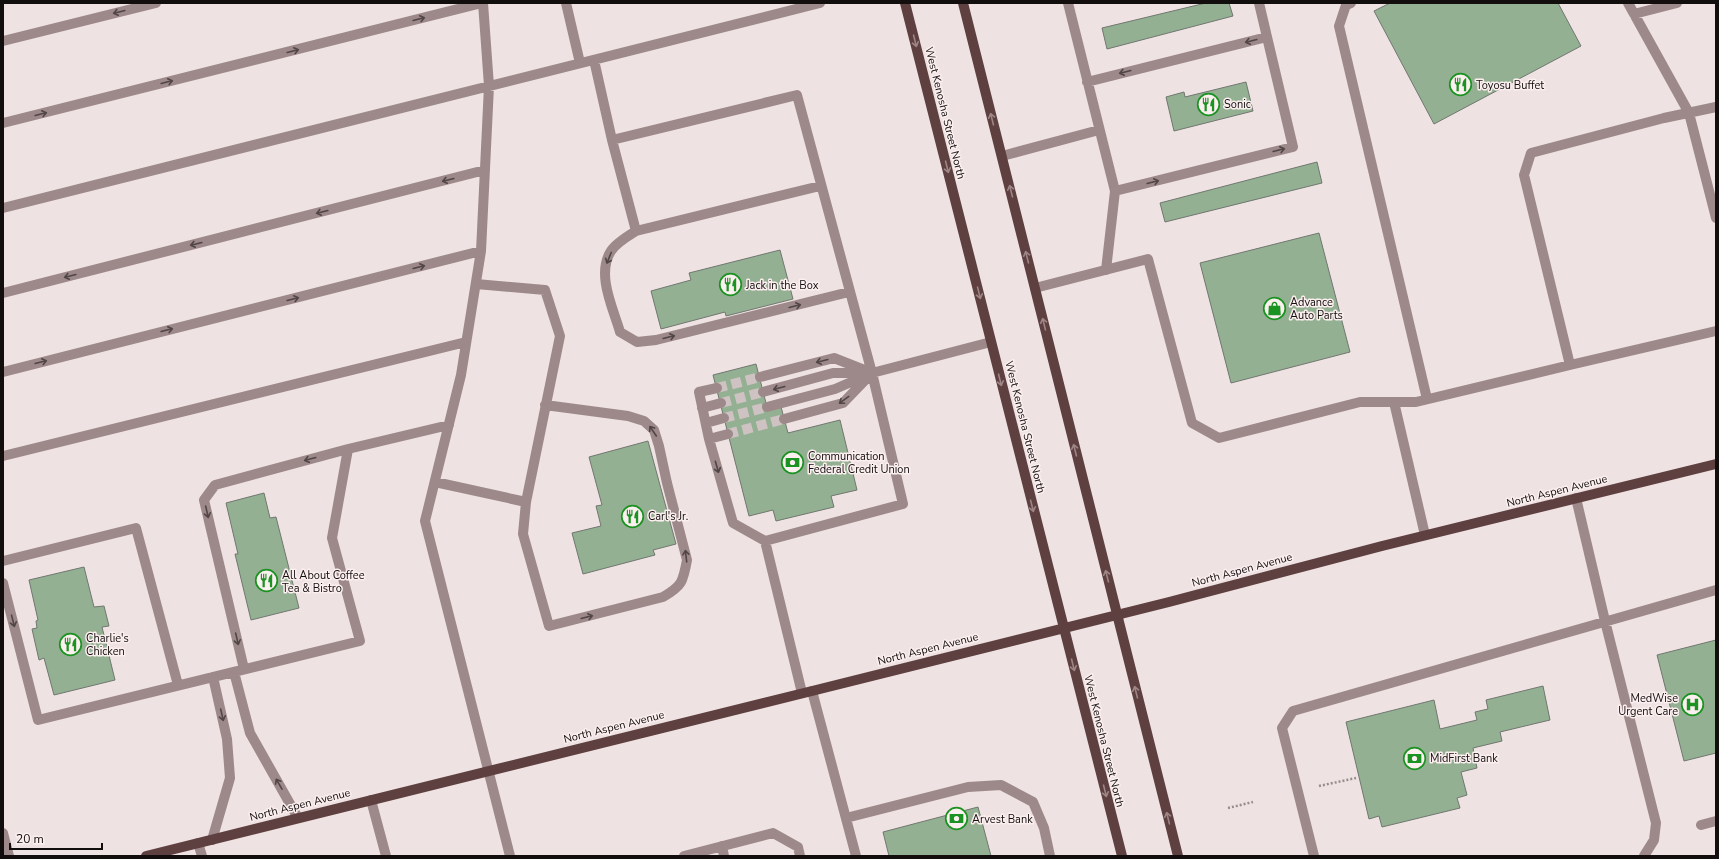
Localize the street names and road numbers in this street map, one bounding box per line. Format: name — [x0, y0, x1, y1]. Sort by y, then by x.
street label: West Kenosha Street North — [921, 45, 969, 181]
street label: West Kenosha Street North — [1001, 359, 1049, 495]
street label: North Aspen Avenue — [1505, 471, 1609, 511]
street label: North Aspen Avenue — [1190, 549, 1294, 591]
street label: North Aspen Avenue — [876, 629, 980, 669]
street label: West Kenosha Street North — [1080, 673, 1128, 809]
street label: North Aspen Avenue — [562, 707, 666, 747]
street label: North Aspen Avenue — [248, 785, 352, 825]

